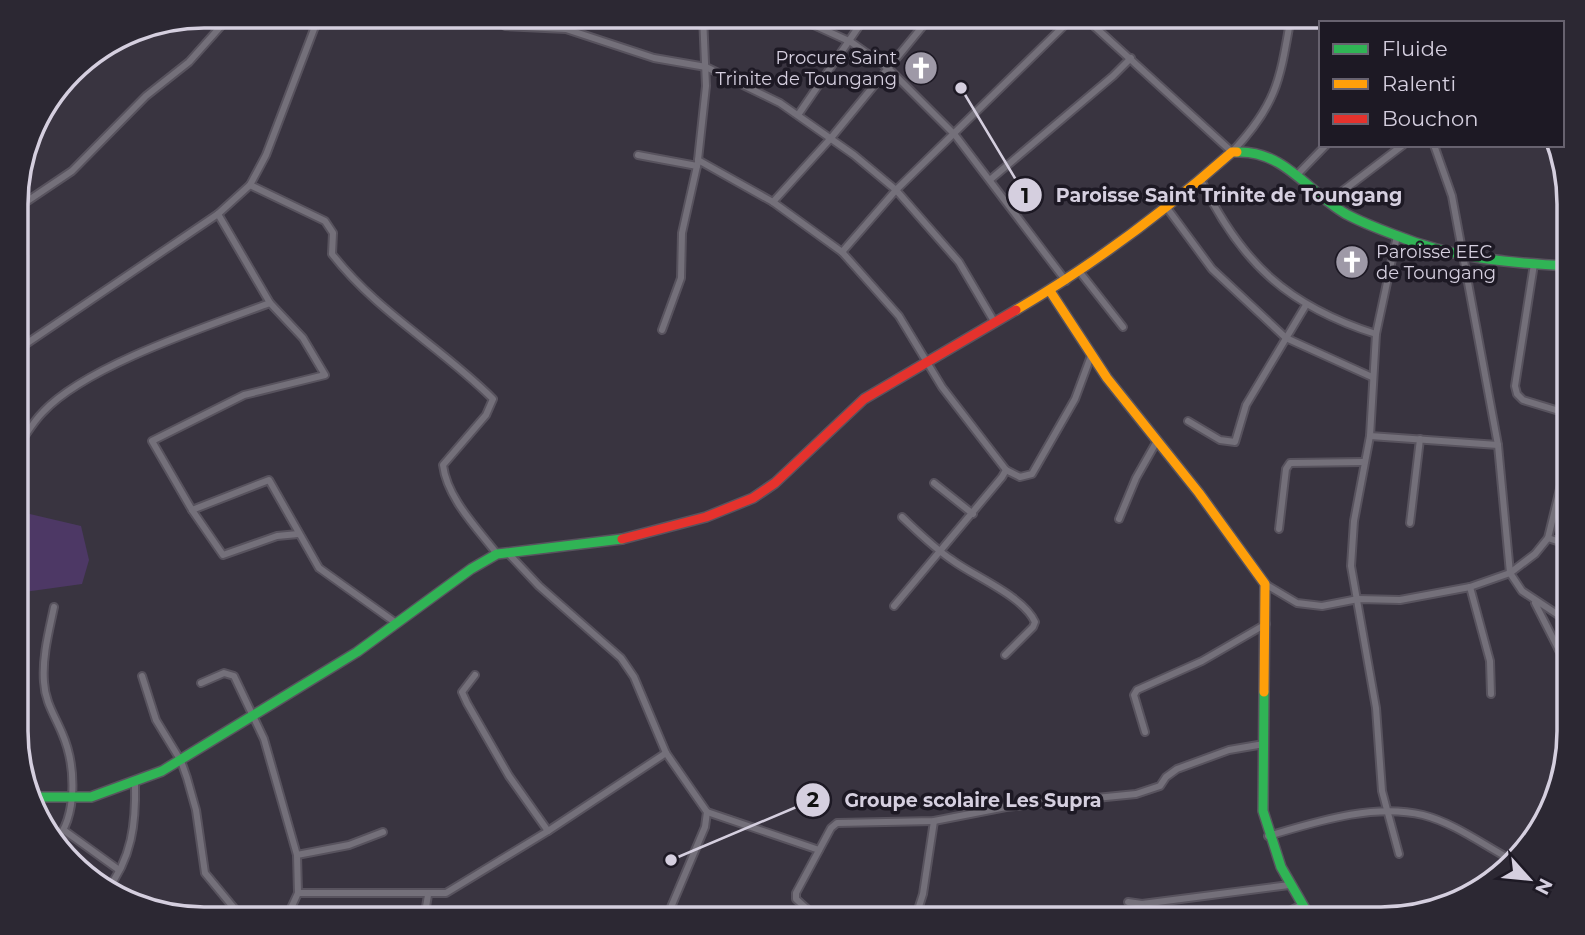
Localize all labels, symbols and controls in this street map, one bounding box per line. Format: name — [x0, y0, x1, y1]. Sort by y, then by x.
legend — [1319, 21, 1564, 147]
text: Fluide — [1382, 36, 1448, 61]
place label: Procure Saint Trinite de Toungang — [715, 47, 897, 90]
church icon: Procure Saint Trinite de Toungang — [902, 49, 940, 87]
text: Ralenti — [1382, 71, 1456, 96]
text: Bouchon — [1382, 106, 1478, 131]
callout: Paroisse Saint Trinite de Toungang — [1007, 175, 1417, 215]
text: 1 — [1021, 183, 1029, 208]
text: Paroisse Saint Trinite de Toungang — [1056, 184, 1402, 207]
place label: Paroisse EEC de Toungang — [1376, 241, 1496, 284]
church icon: Paroisse EEC de Toungang — [1333, 243, 1371, 281]
callout: Groupe scolaire Les Supra — [795, 780, 1115, 820]
text: 2 — [807, 787, 819, 812]
text: Groupe scolaire Les Supra — [844, 789, 1102, 812]
north arrow — [1494, 844, 1564, 914]
text: N — [1530, 874, 1557, 899]

